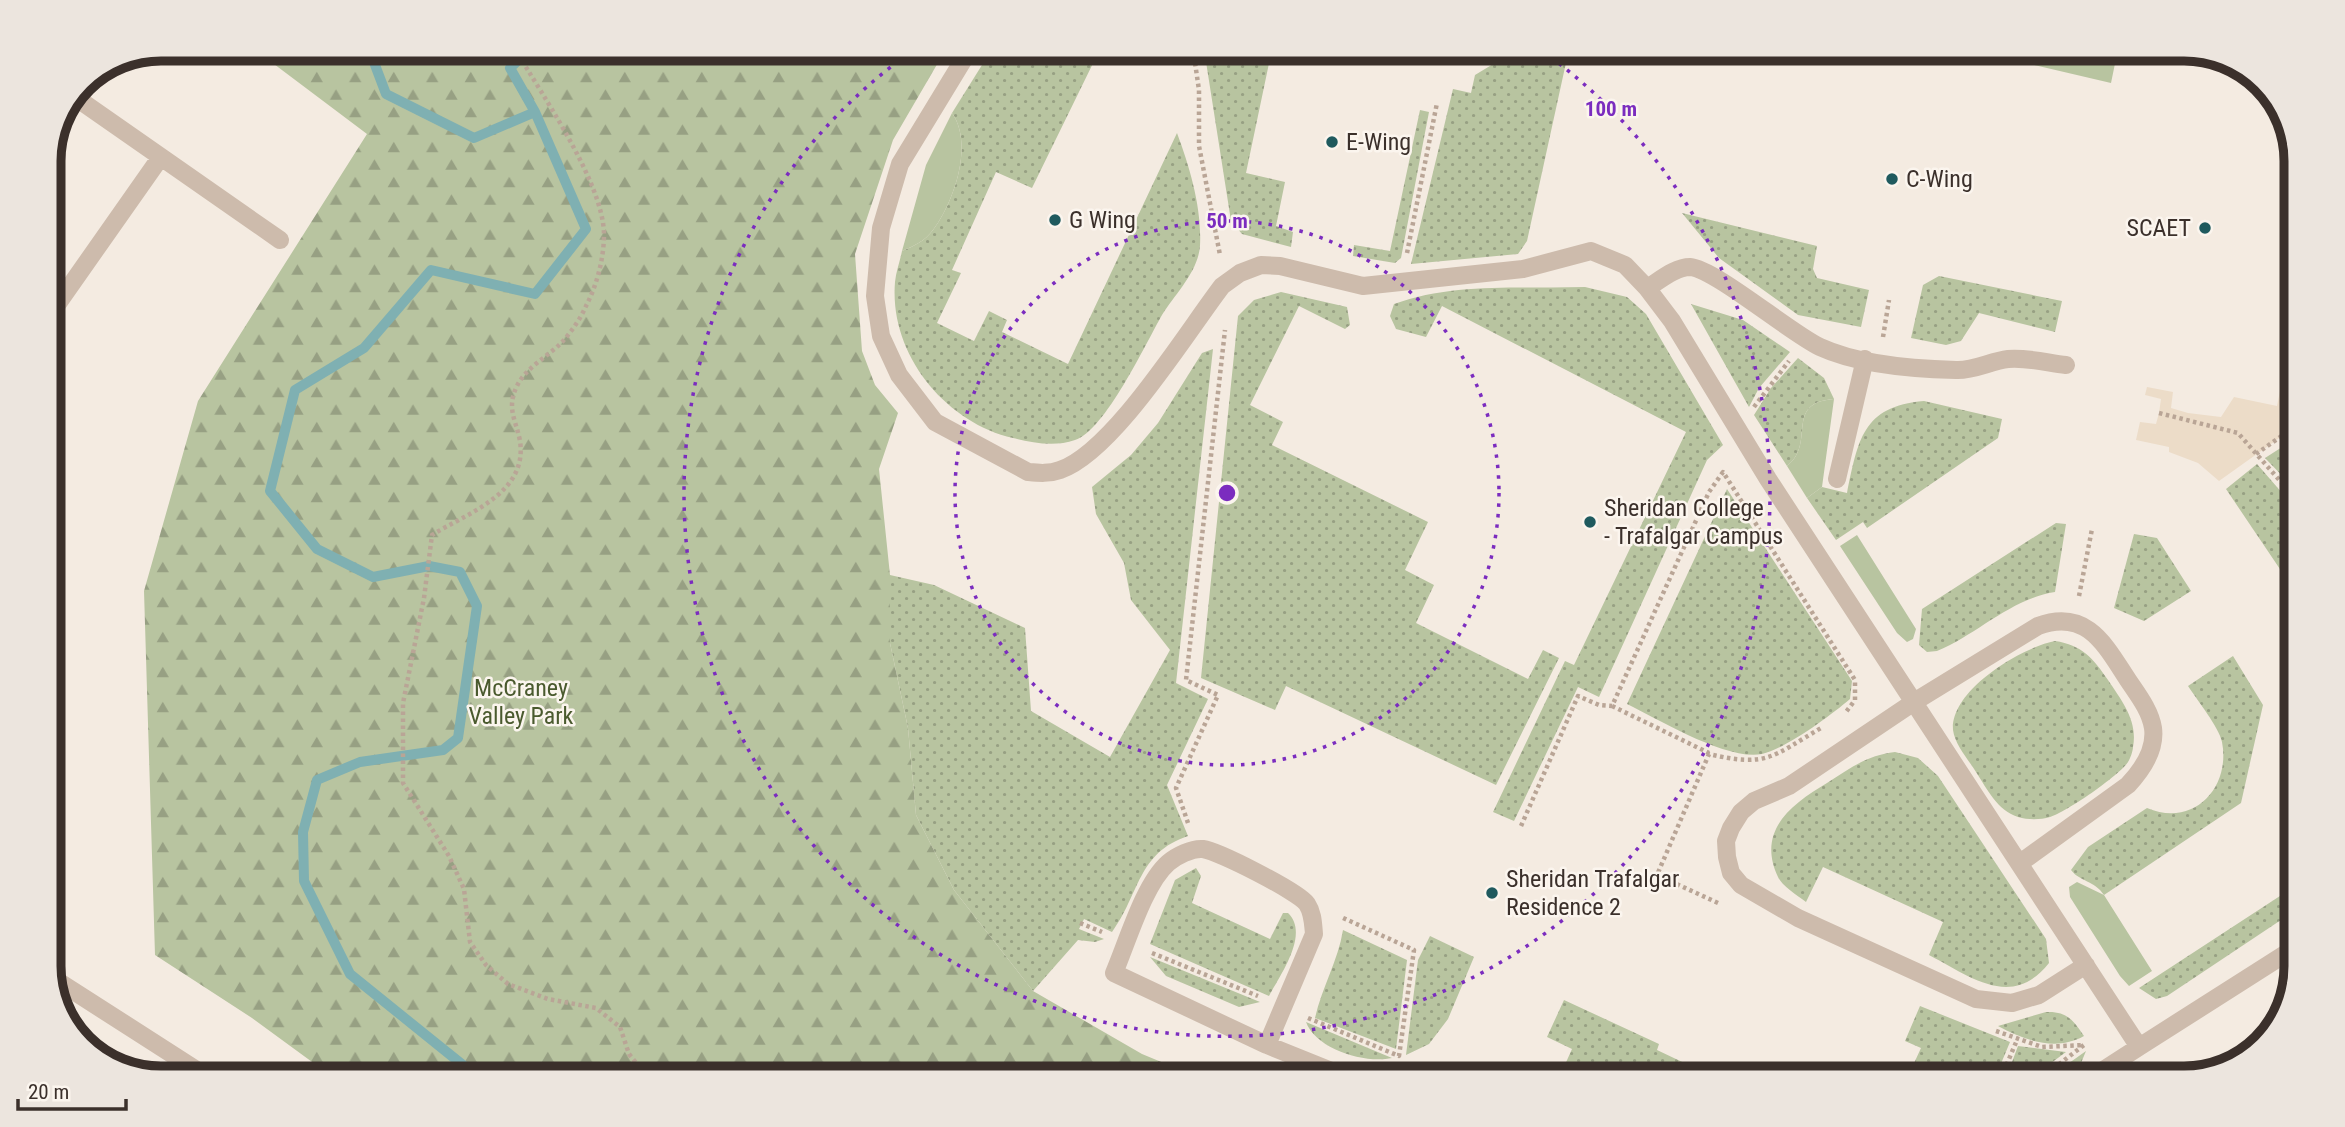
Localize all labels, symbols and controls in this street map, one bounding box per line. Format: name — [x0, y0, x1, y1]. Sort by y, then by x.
text: 100 m — [1585, 97, 1637, 121]
place label: E-Wing — [1346, 128, 1411, 156]
marker: E-Wing — [1324, 134, 1340, 150]
place label: C-Wing — [1906, 165, 1973, 193]
marker: C-Wing — [1884, 171, 1900, 187]
place label: G Wing — [1069, 206, 1136, 234]
text: 50 m — [1206, 209, 1248, 233]
marker: G Wing — [1047, 212, 1063, 228]
place label: SCAET — [2126, 214, 2191, 242]
marker: SCAET — [2197, 220, 2213, 236]
centre of rings — [1215, 481, 1239, 505]
place label: Sheridan College - Trafalgar Campus — [1604, 494, 1783, 550]
marker: Sheridan College - Trafalgar Campus — [1582, 514, 1598, 530]
park label: McCraney Valley Park — [469, 674, 574, 730]
place label: Sheridan Trafalgar Residence 2 — [1506, 865, 1679, 921]
marker: Sheridan Trafalgar Residence 2 — [1484, 885, 1500, 901]
scale bar — [18, 1068, 126, 1112]
text: 20 m — [28, 1080, 69, 1104]

